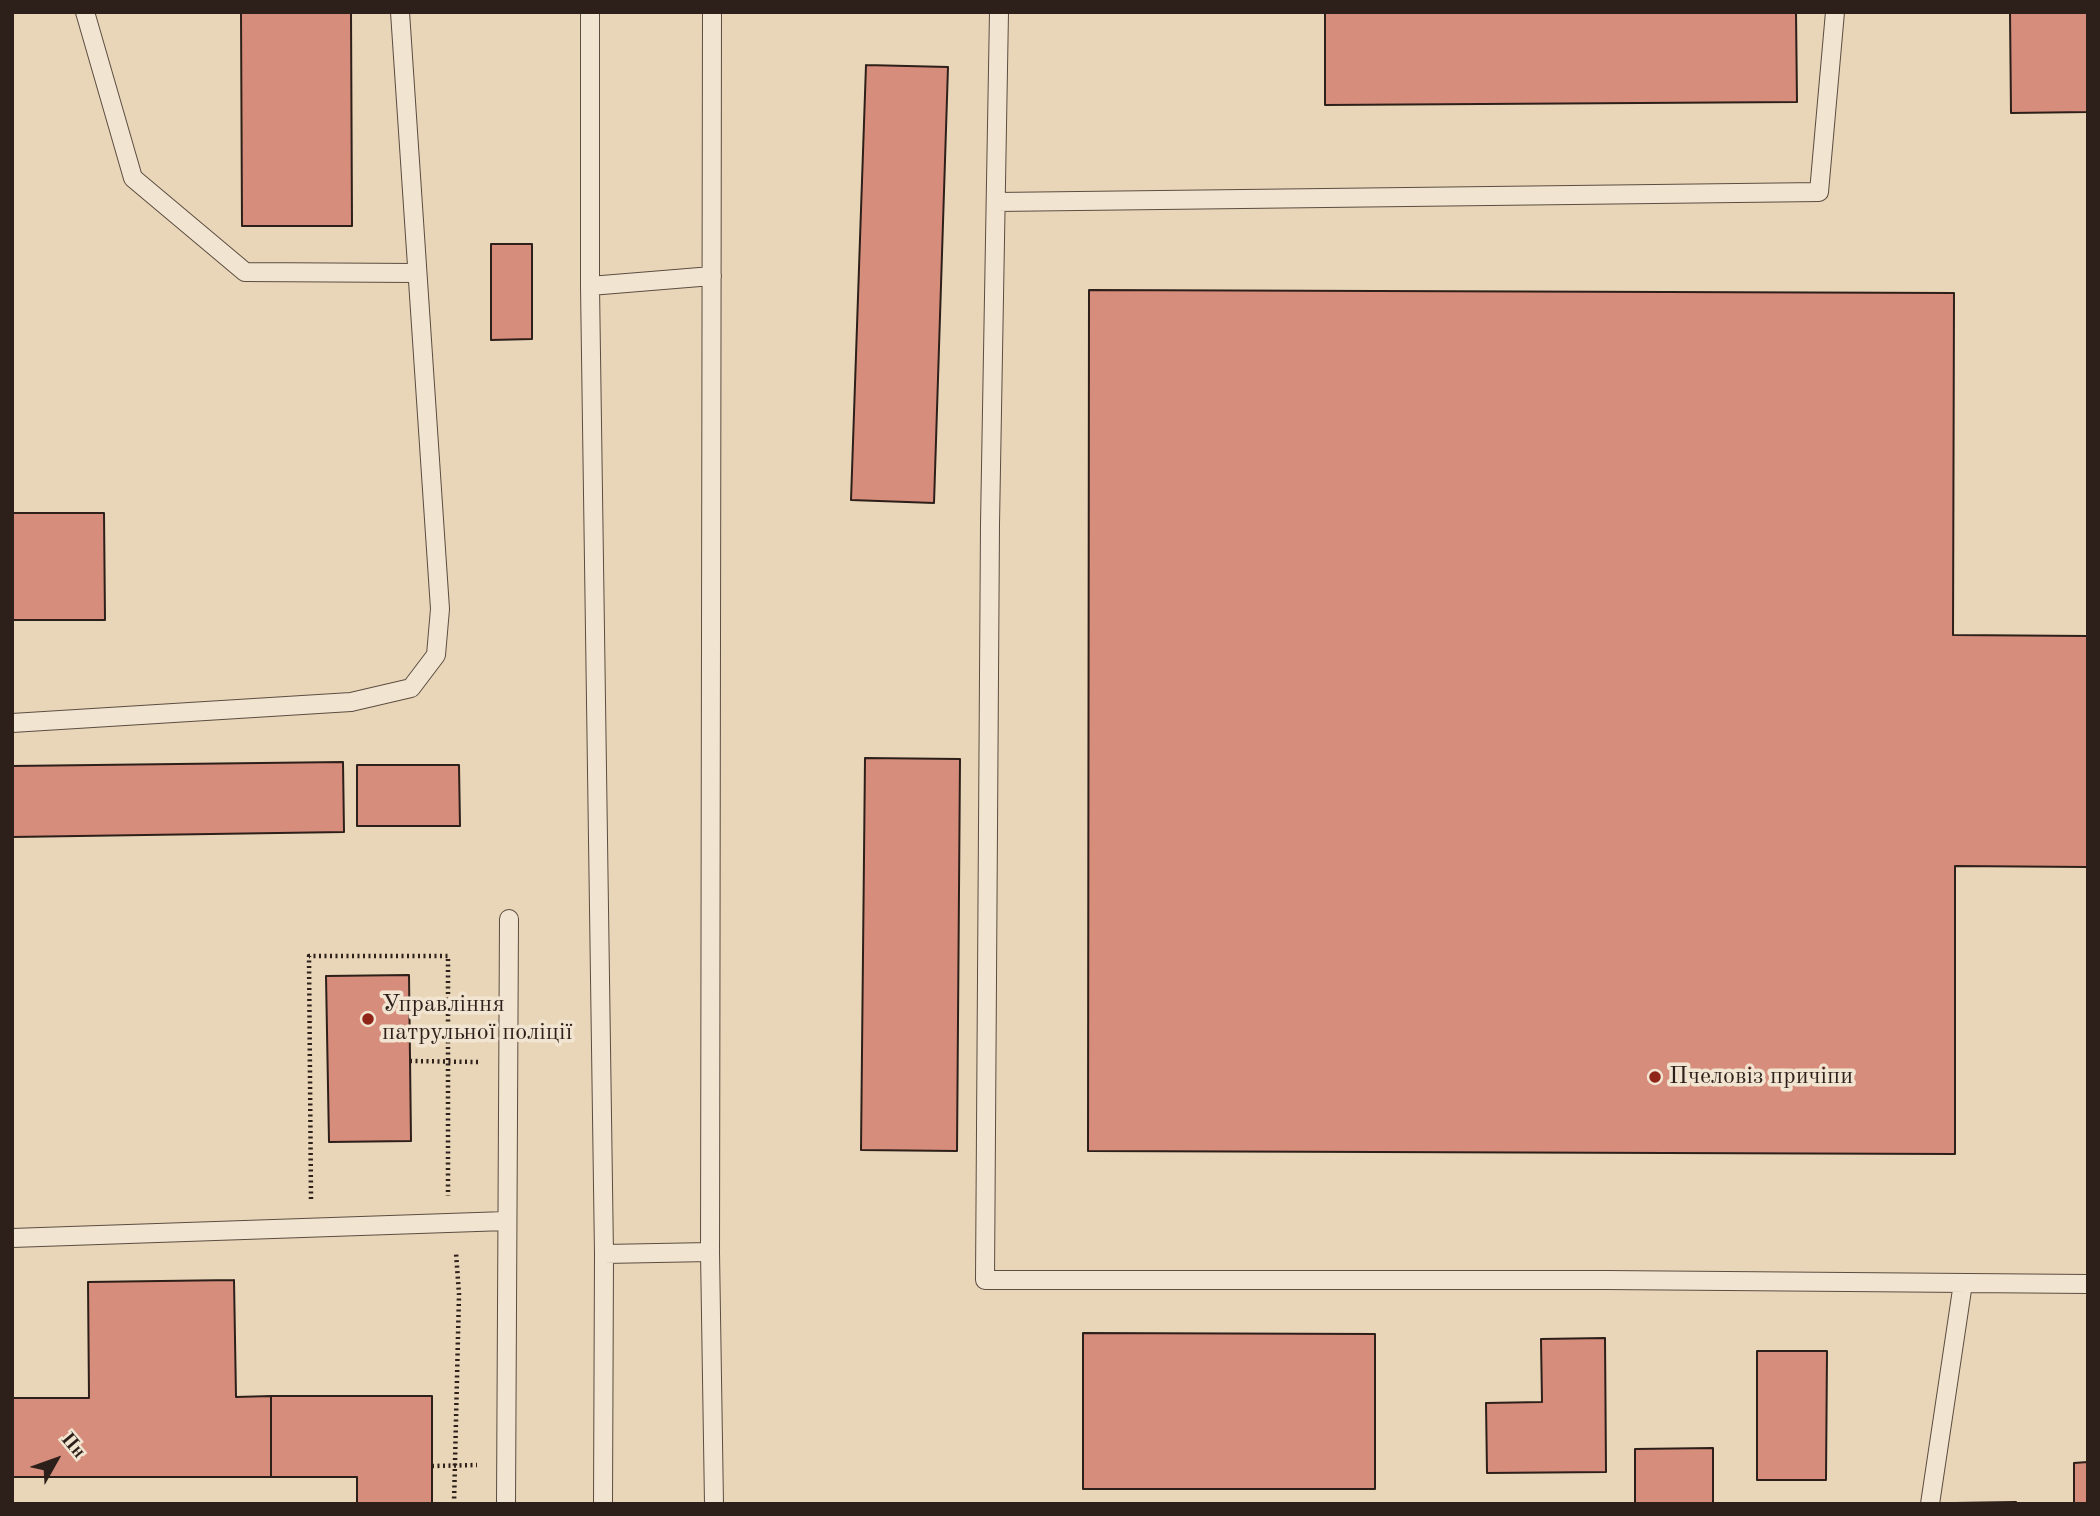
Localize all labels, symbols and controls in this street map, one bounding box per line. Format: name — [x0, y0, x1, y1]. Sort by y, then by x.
place label: Управління патрульної поліції — [382, 991, 572, 1047]
marker: Управління патрульної поліції — [360, 1011, 376, 1027]
place label: Пчеловіз причіпи — [1669, 1063, 1853, 1091]
marker: Пчеловіз причіпи — [1647, 1069, 1663, 1085]
north arrow — [21, 1425, 91, 1495]
text: Пн — [57, 1430, 88, 1462]

